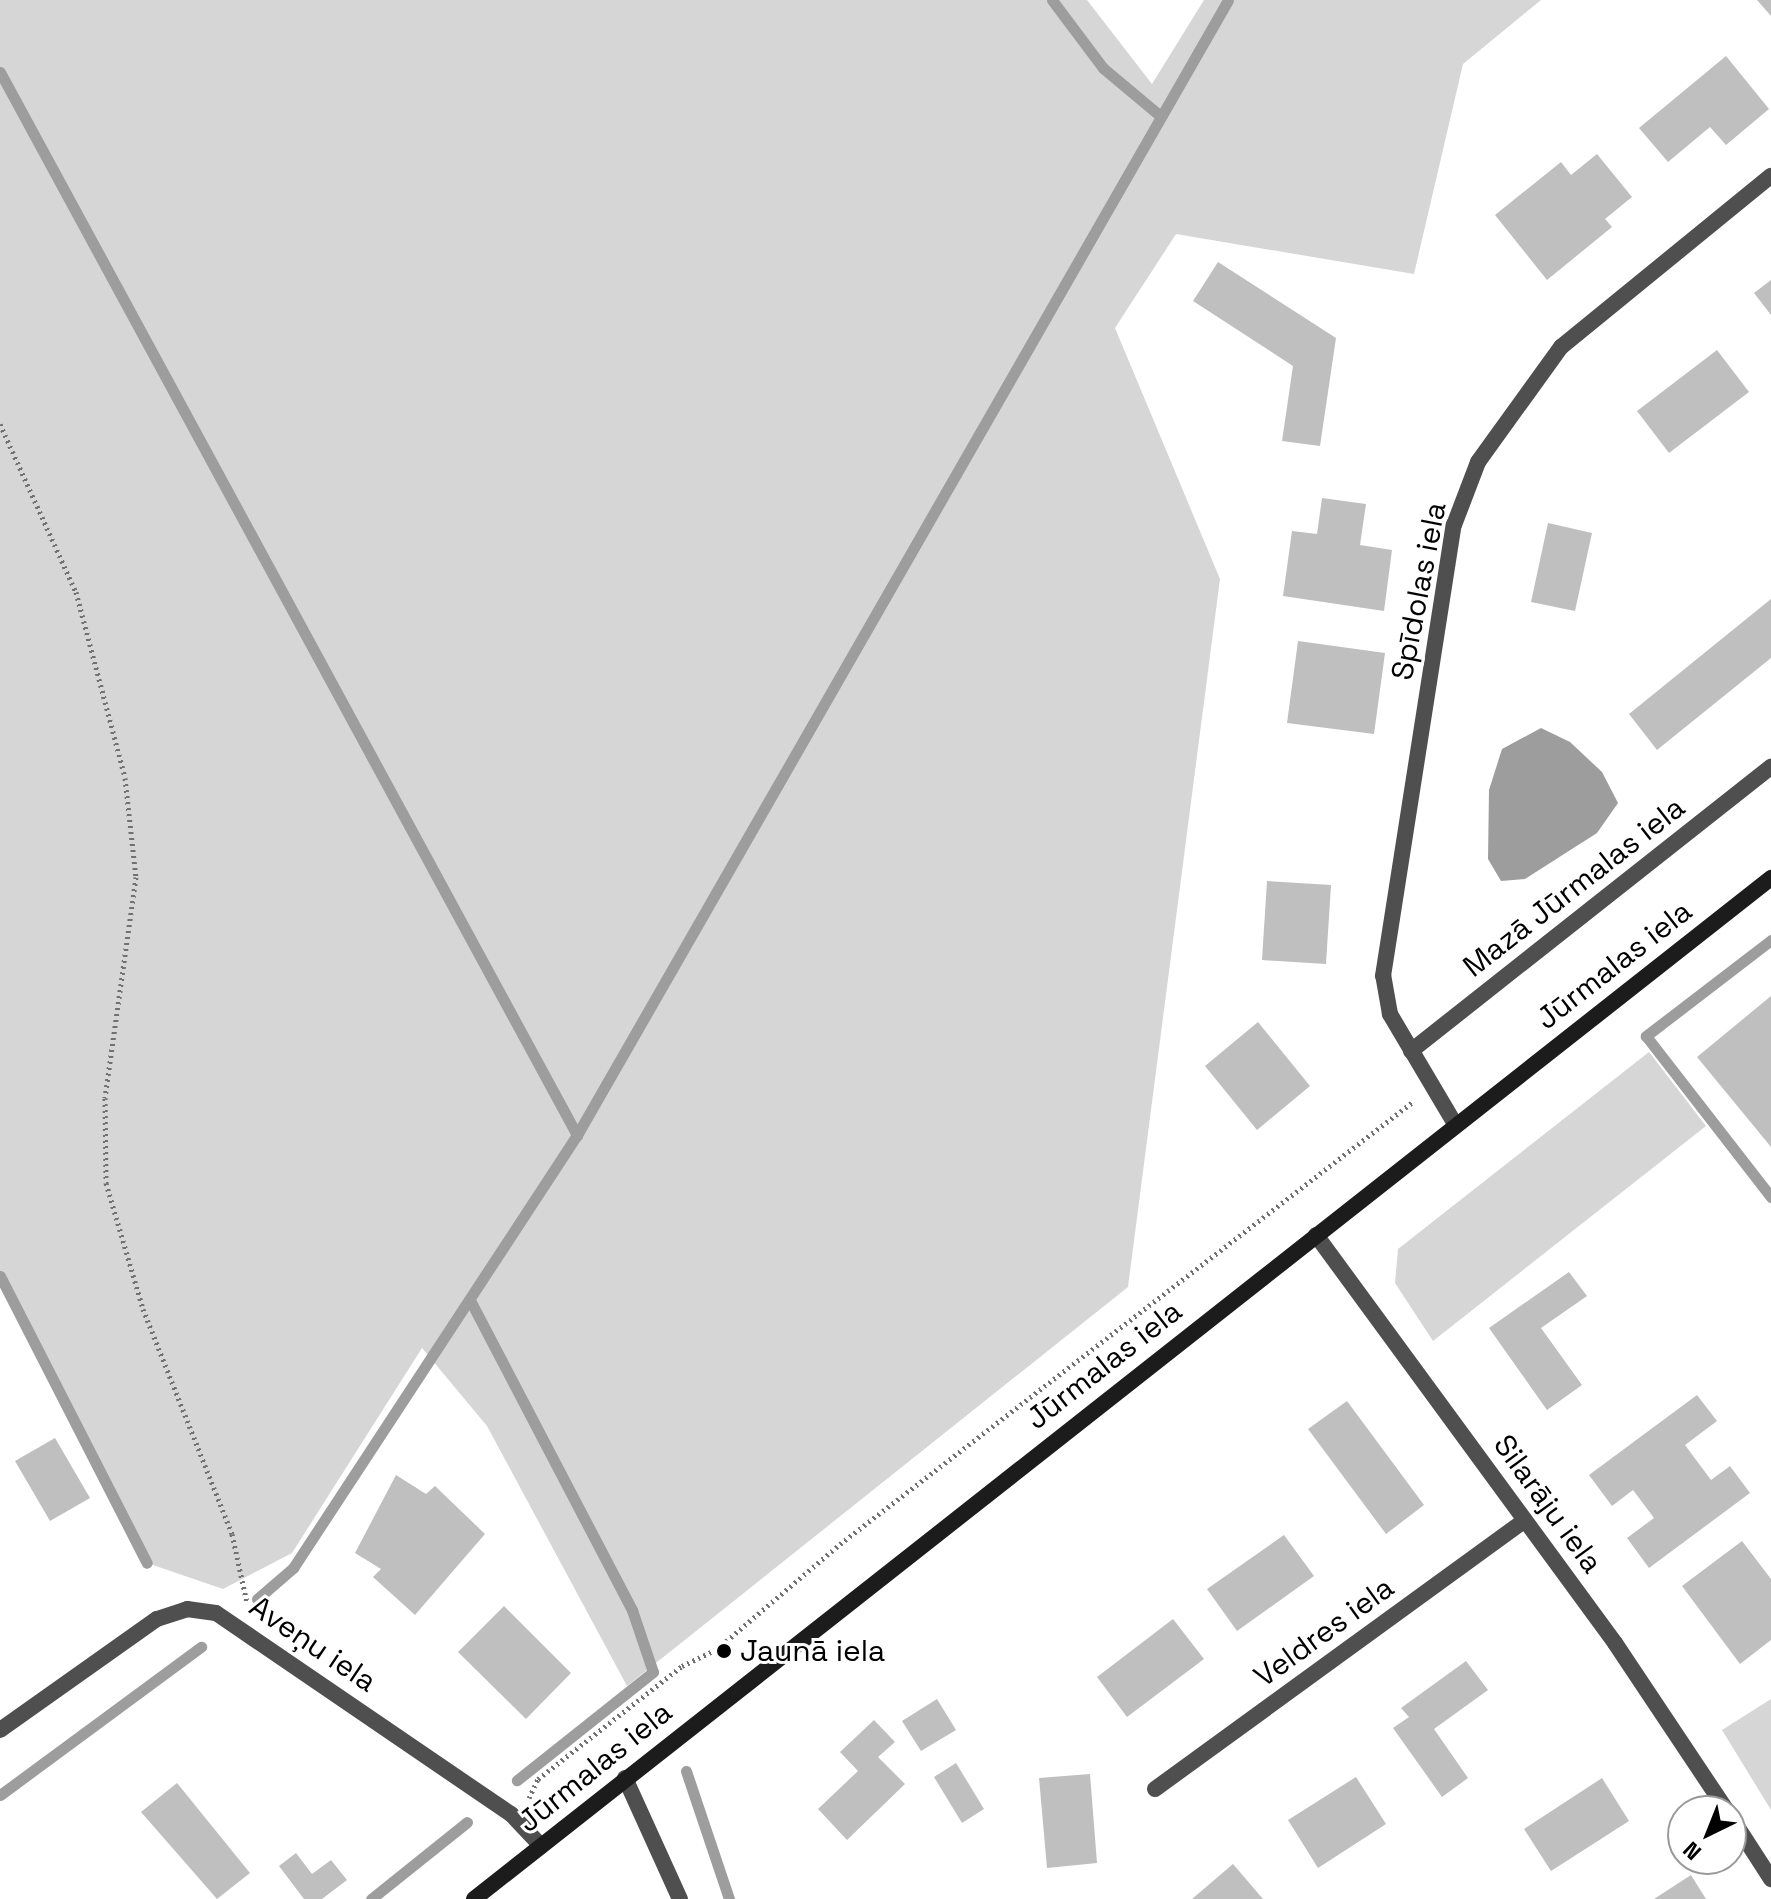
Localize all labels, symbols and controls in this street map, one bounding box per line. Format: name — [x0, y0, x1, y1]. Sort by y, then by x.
street label: Spīdolas iela — [1384, 499, 1454, 683]
street label: Mazā Jūrmalas iela — [1456, 789, 1692, 985]
street label: Jūrmalas iela — [1529, 893, 1699, 1037]
street label: Jūrmalas iela — [1019, 1293, 1189, 1437]
street label: Silarāju iela — [1486, 1428, 1610, 1580]
street label: Veldres iela — [1247, 1569, 1401, 1695]
street label: Aveņu iela — [243, 1588, 383, 1700]
place label: Jaunā iela — [740, 1633, 885, 1669]
marker: Jaunā iela — [715, 1642, 733, 1660]
street label: Jūrmalas iela — [511, 1694, 679, 1840]
north arrow — [1667, 1795, 1747, 1875]
text: N — [1677, 1836, 1707, 1866]

